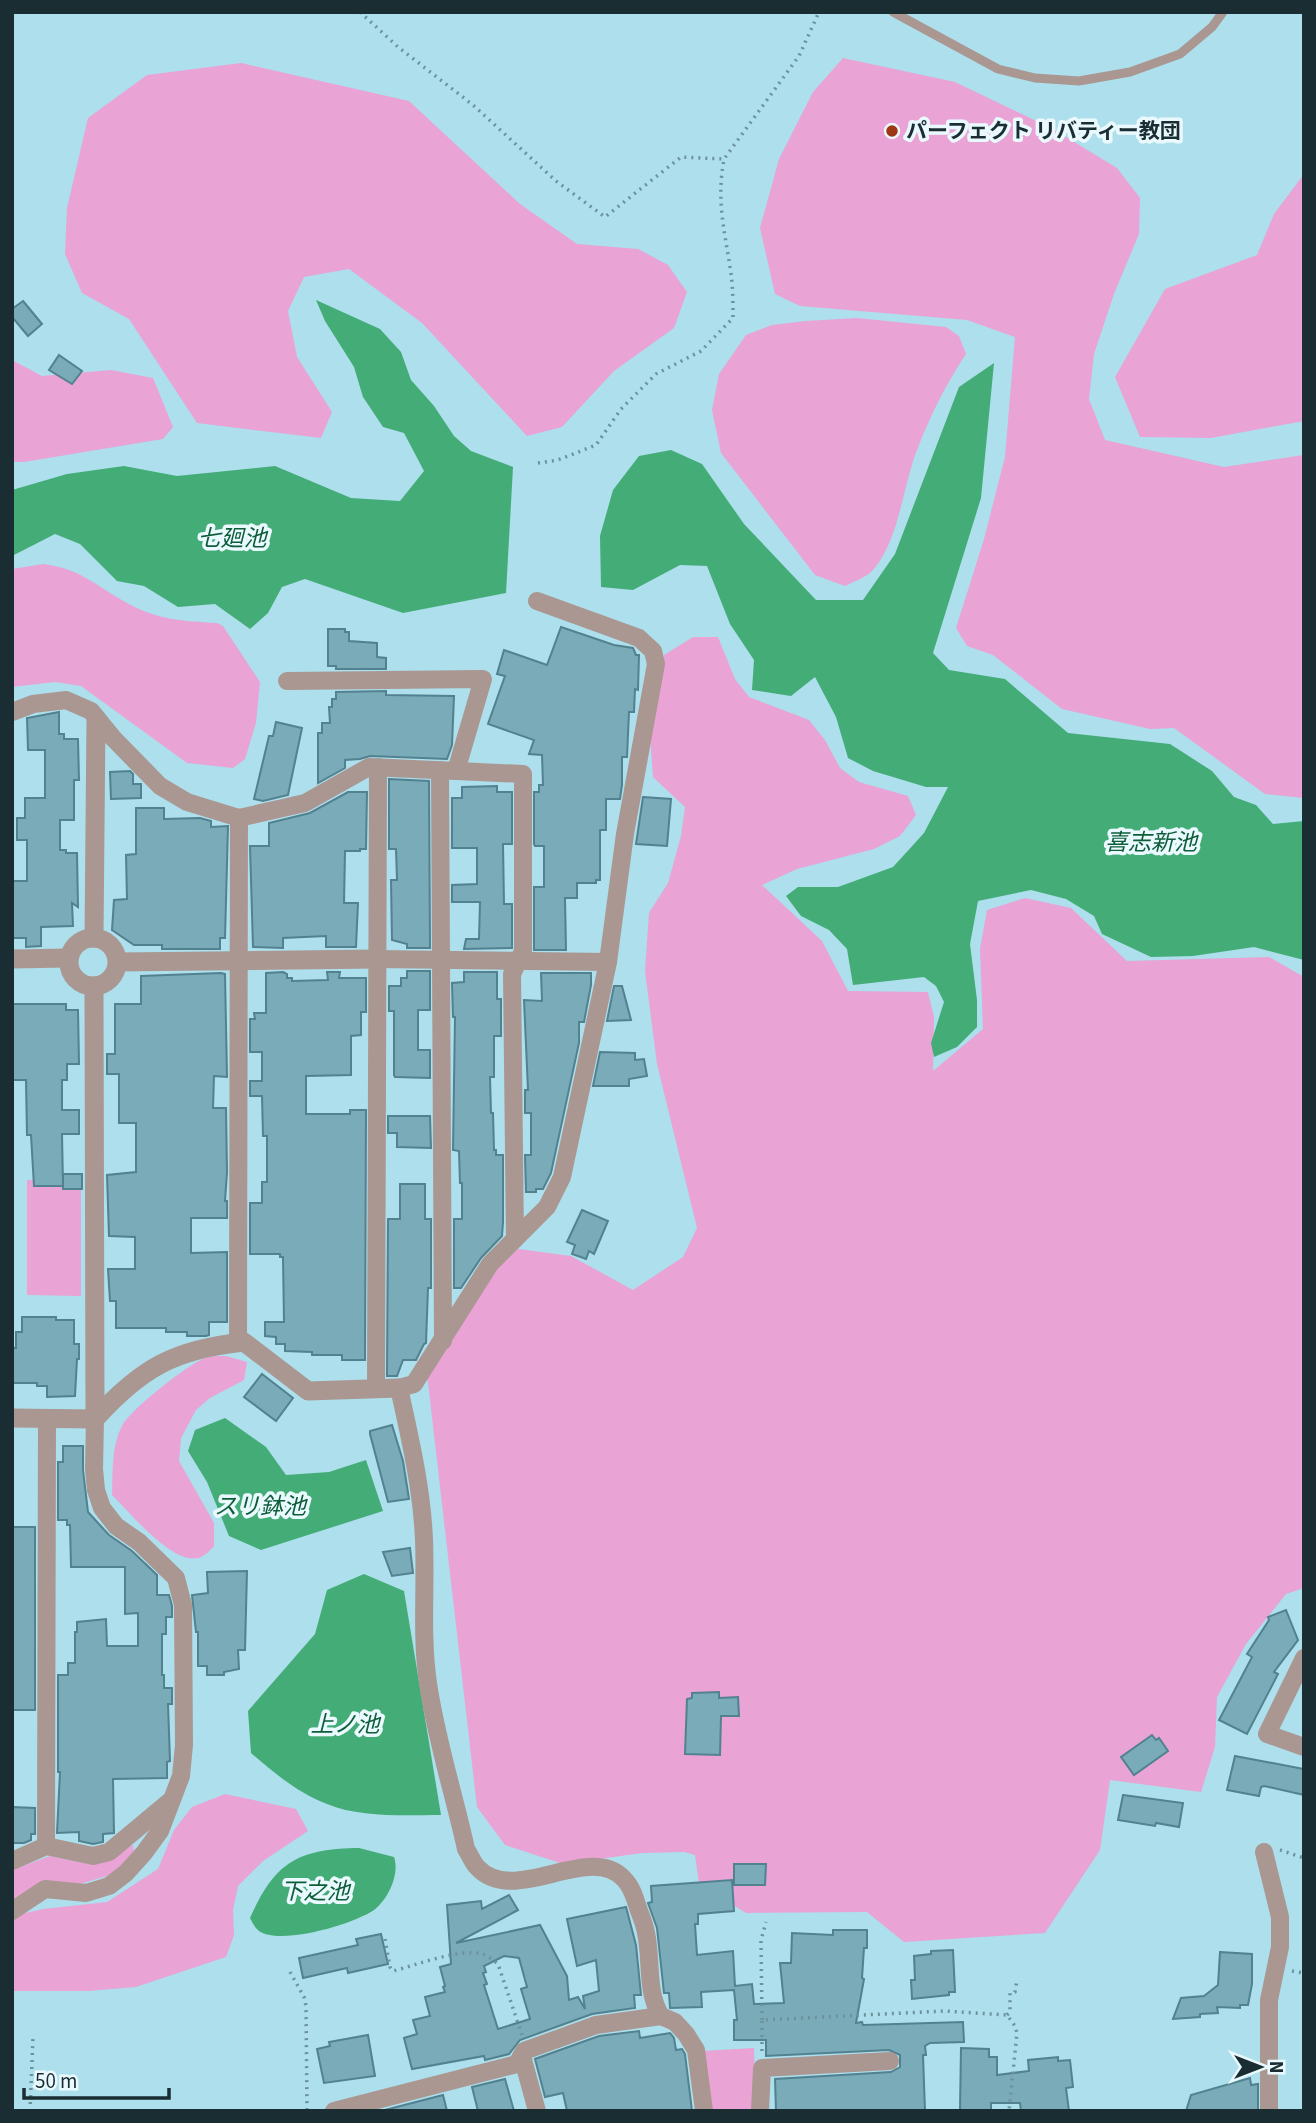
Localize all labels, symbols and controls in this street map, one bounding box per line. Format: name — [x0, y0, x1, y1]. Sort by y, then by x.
place label: パーフェクト リバティー教団 — [906, 116, 1181, 146]
marker: パーフェクト リバティー教団 — [884, 123, 900, 139]
water label: 七廻池 — [198, 522, 269, 555]
water label: 喜志新池 — [1105, 826, 1199, 859]
water label: スリ鉢池 — [214, 1490, 308, 1523]
water label: 上ノ池 — [311, 1708, 382, 1741]
water label: 下之池 — [281, 1875, 352, 1908]
north arrow — [1225, 2032, 1295, 2102]
scale bar — [24, 2056, 170, 2100]
text: N — [1262, 2061, 1289, 2073]
text: 50 m — [35, 2066, 77, 2096]

